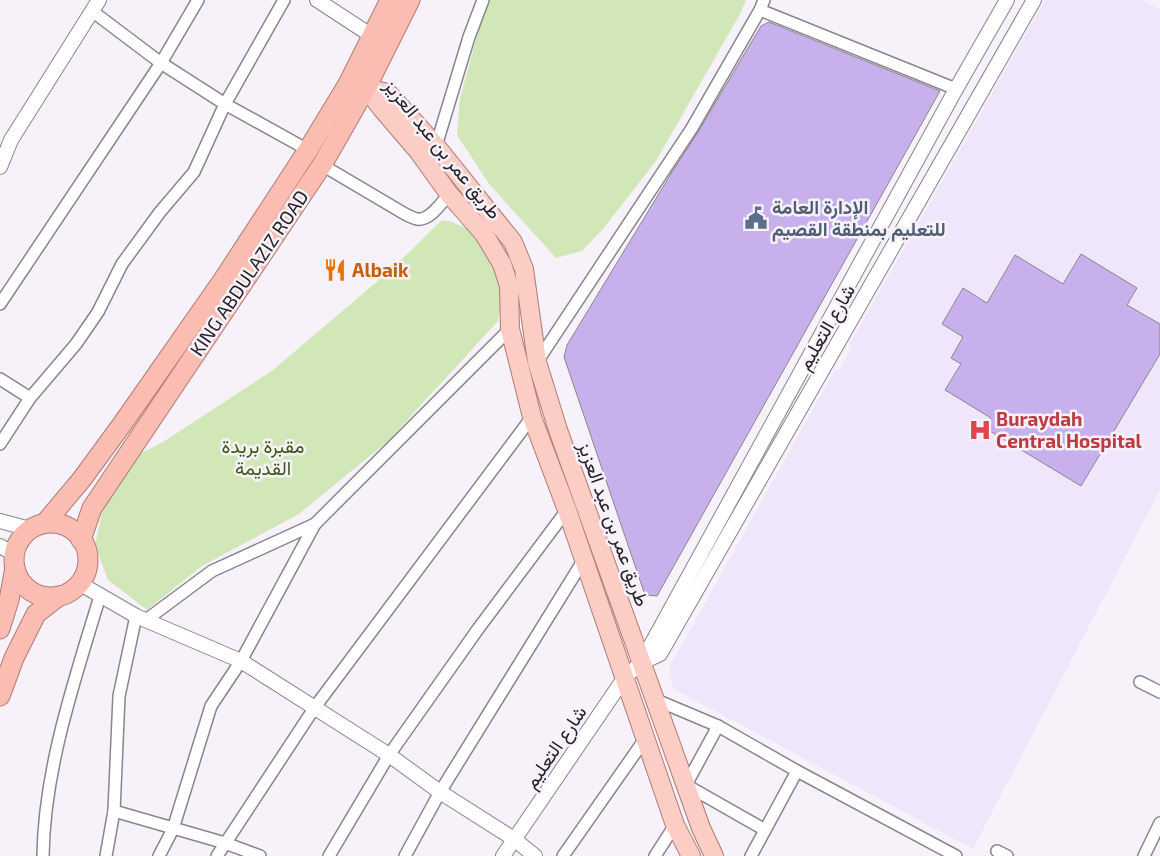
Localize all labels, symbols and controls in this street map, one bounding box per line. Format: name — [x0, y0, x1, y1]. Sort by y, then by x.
street label: طريق عمر بن عبد العزيز — [379, 73, 507, 224]
street label: KING ABDULAZIZ ROAD — [184, 185, 313, 360]
place label: الإدارة العامة للتعليم بمنطقة القصيم — [772, 195, 946, 242]
public building icon: الإدارة العامة للتعليم بمنطقة القصيم — [743, 205, 769, 231]
restaurant icon: Albaik — [322, 257, 348, 283]
place label: Albaik — [352, 258, 409, 281]
street label: شارع التعليم — [792, 280, 861, 375]
place label: Buraydah Central Hospital — [996, 407, 1143, 452]
hospital icon: Buraydah Central Hospital — [967, 417, 993, 443]
park label: مقبرة بريدة القديمة — [222, 434, 304, 480]
street label: طريق عمر بن عبد العزيز — [573, 438, 655, 610]
street label: شارع التعليم — [518, 701, 592, 794]

